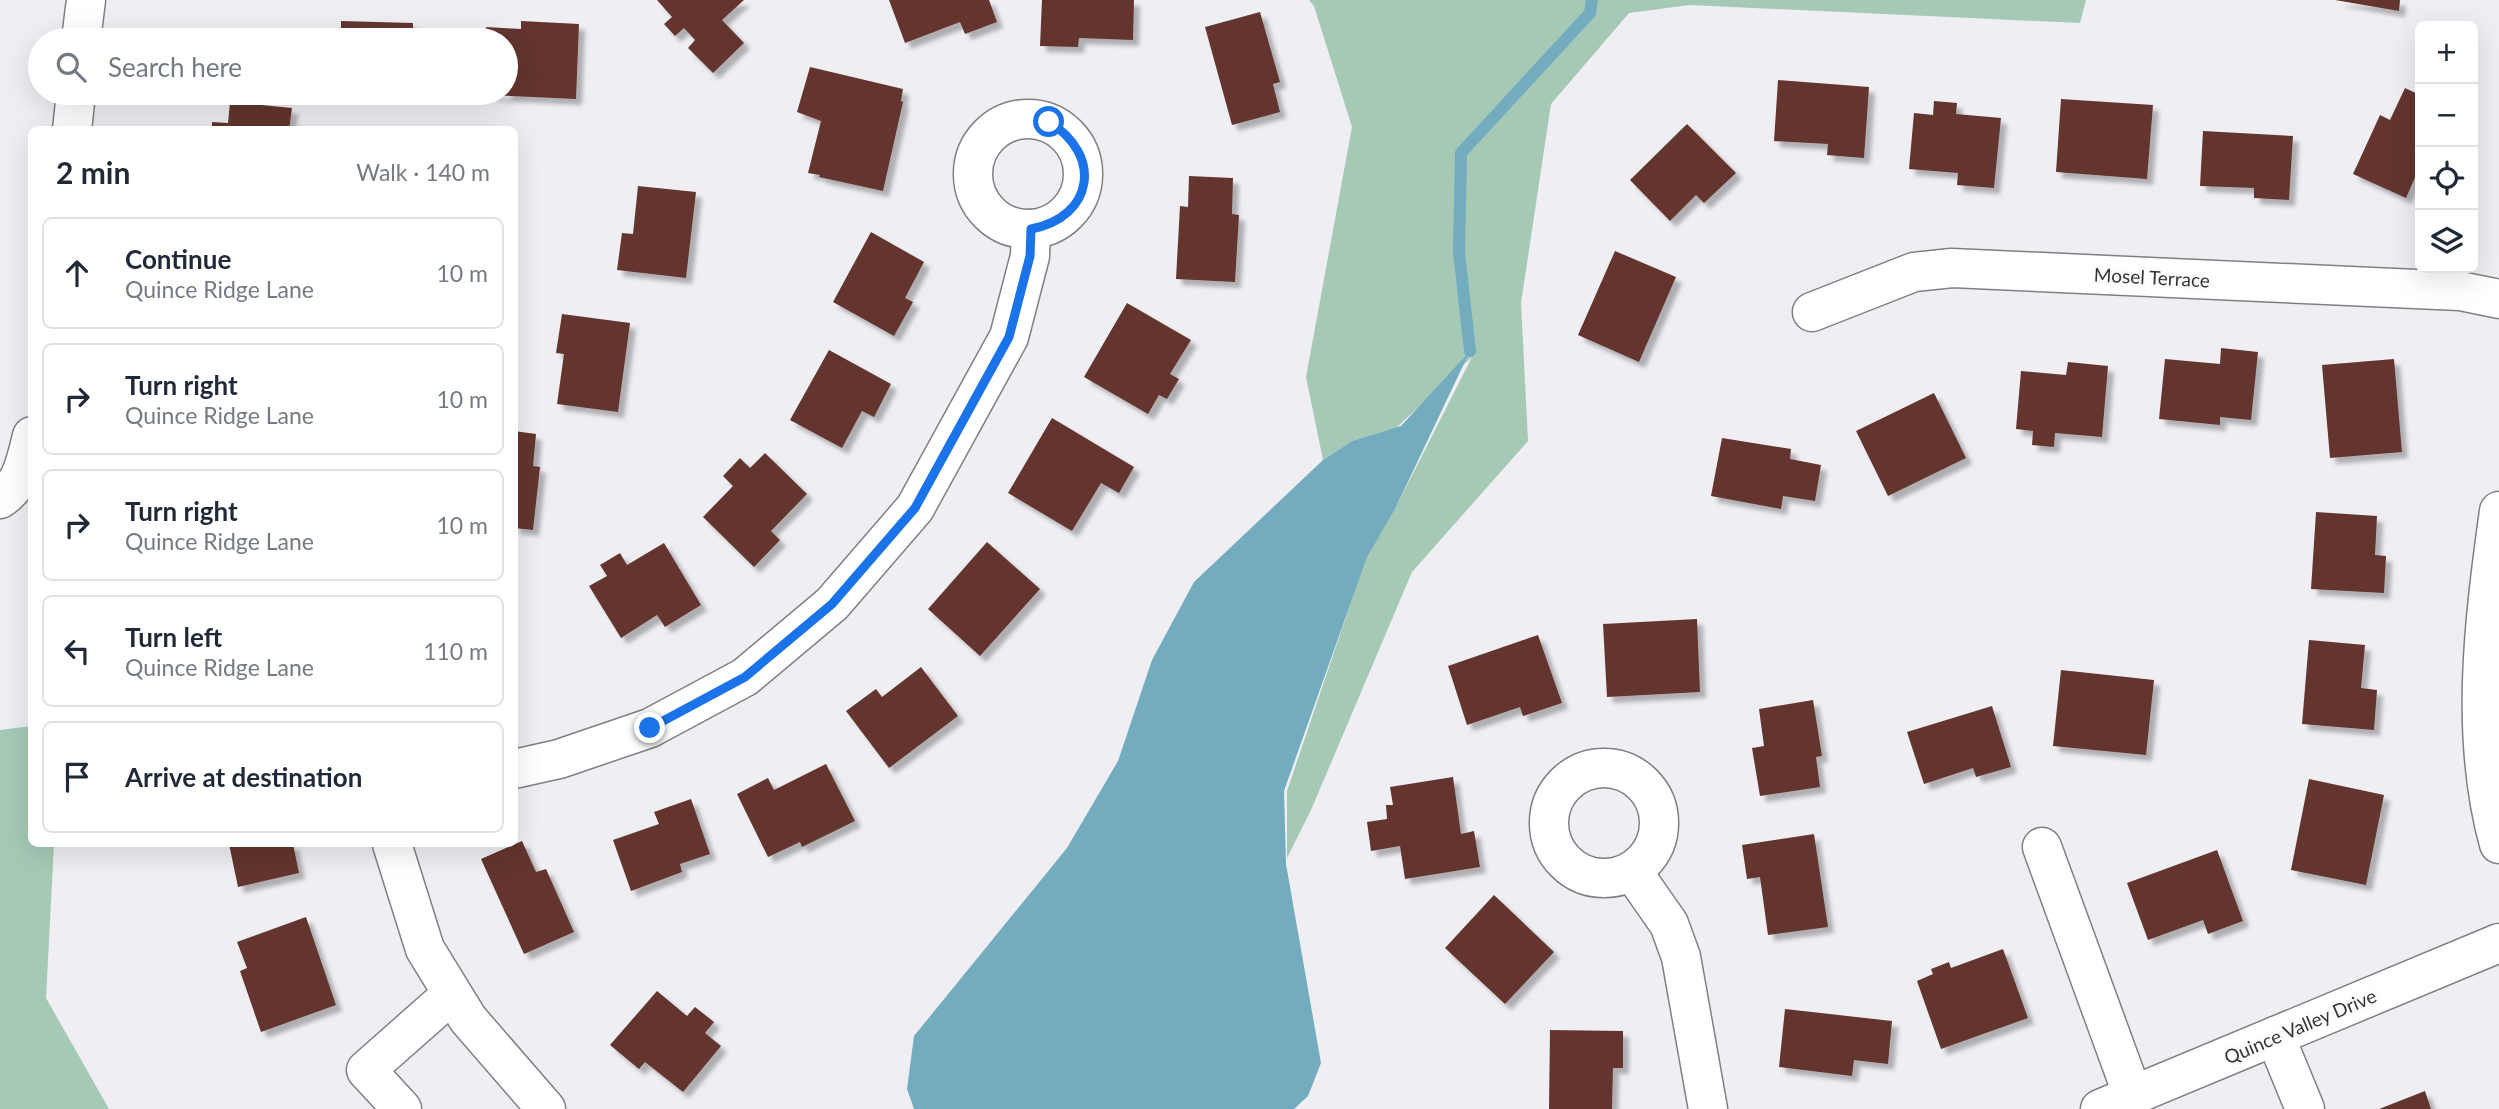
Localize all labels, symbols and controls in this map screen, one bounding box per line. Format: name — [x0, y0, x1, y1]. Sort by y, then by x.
map controls — [2415, 21, 2478, 273]
button: + — [2415, 21, 2478, 84]
search box — [28, 28, 518, 105]
icon: search — [52, 48, 90, 86]
text: Search here — [108, 51, 242, 83]
button: − — [2415, 84, 2478, 147]
route start — [1033, 106, 1064, 137]
button: locate — [2415, 147, 2478, 210]
text: 2 min — [56, 154, 130, 190]
text: Walk · 140 m — [356, 158, 490, 186]
button: layers — [2415, 210, 2478, 273]
text: Continue — [125, 243, 231, 275]
icon: ahead — [58, 254, 96, 292]
text: 10 m — [437, 259, 488, 287]
street label: Mosel Terrace — [2093, 262, 2211, 292]
text: Quince Ridge Lane — [125, 275, 314, 303]
text: Turn right — [125, 369, 238, 401]
icon: right — [58, 380, 96, 418]
text: 10 m — [437, 385, 488, 413]
text: Quince Ridge Lane — [125, 401, 314, 429]
text: Turn right — [125, 495, 238, 527]
icon: right — [58, 506, 96, 544]
text: 10 m — [437, 511, 488, 539]
text: Quince Ridge Lane — [125, 527, 314, 555]
text: Turn left — [125, 621, 222, 653]
icon: left — [58, 632, 96, 670]
text: 110 m — [423, 637, 488, 665]
text: Quince Ridge Lane — [125, 653, 314, 681]
route end — [634, 712, 665, 743]
icon: arrive — [58, 758, 96, 796]
text: Arrive at destination — [125, 761, 362, 793]
street label: Quince Valley Drive — [2220, 984, 2380, 1068]

